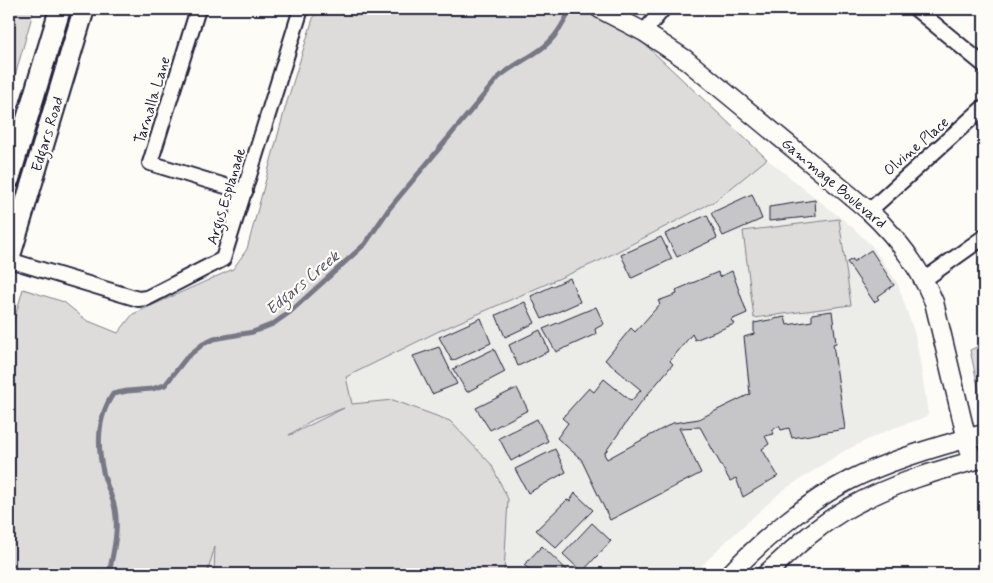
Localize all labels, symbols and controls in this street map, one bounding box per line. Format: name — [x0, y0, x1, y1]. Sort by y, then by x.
street label: Tarnalla Lane — [130, 54, 176, 146]
street label: Edgars Road — [27, 94, 70, 175]
street label: Olvine Place — [880, 113, 954, 181]
street label: Gammage Boulevard — [777, 134, 890, 234]
street label: Argus Esplanade — [203, 145, 252, 248]
water label: Edgars Creek — [262, 246, 346, 322]

